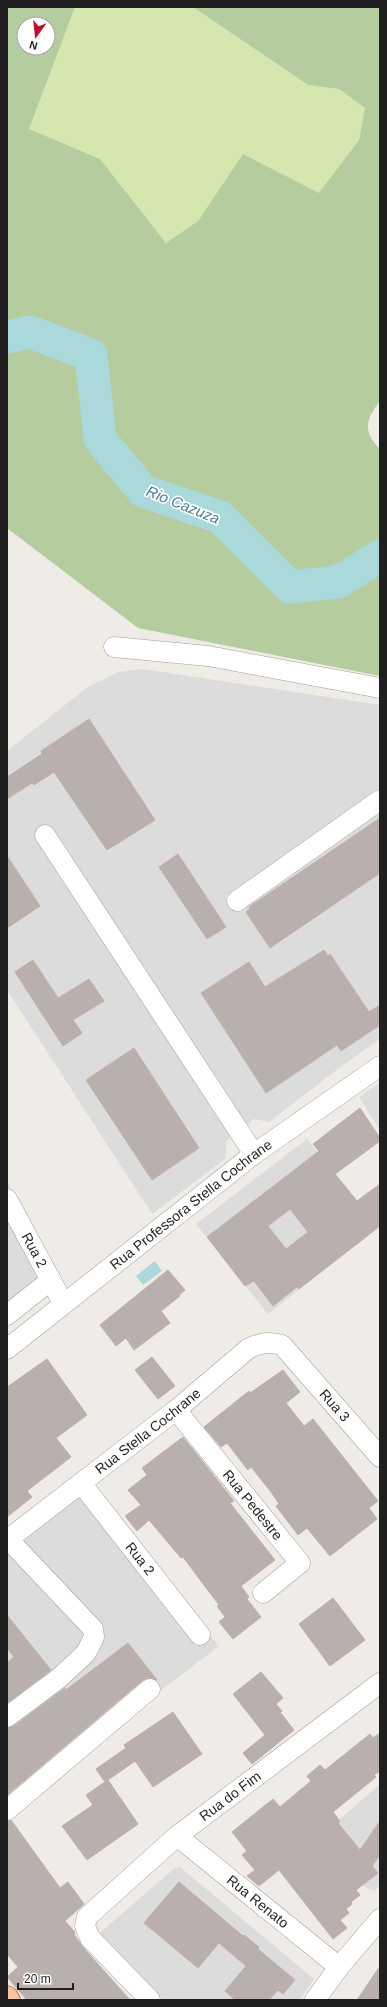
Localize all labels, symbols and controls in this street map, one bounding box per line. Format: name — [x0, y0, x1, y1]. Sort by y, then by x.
north arrow — [16, 16, 56, 56]
text: N — [28, 39, 39, 52]
water label: Rio Cazuza — [144, 482, 222, 527]
street label: Rua Professora Stella Cochrane — [107, 1136, 275, 1273]
street label: Rua 2 — [19, 1230, 51, 1271]
street label: Rua Stella Cochrane — [92, 1385, 204, 1477]
street label: Rua 3 — [316, 1386, 353, 1425]
street label: Rua Pedestre — [220, 1466, 286, 1543]
street label: Rua 2 — [122, 1539, 158, 1578]
street label: Rua do Fim — [196, 1768, 264, 1824]
street label: Rua Renato — [224, 1872, 292, 1931]
scale bar — [18, 1965, 73, 1991]
text: 20 m — [24, 1972, 51, 1986]

